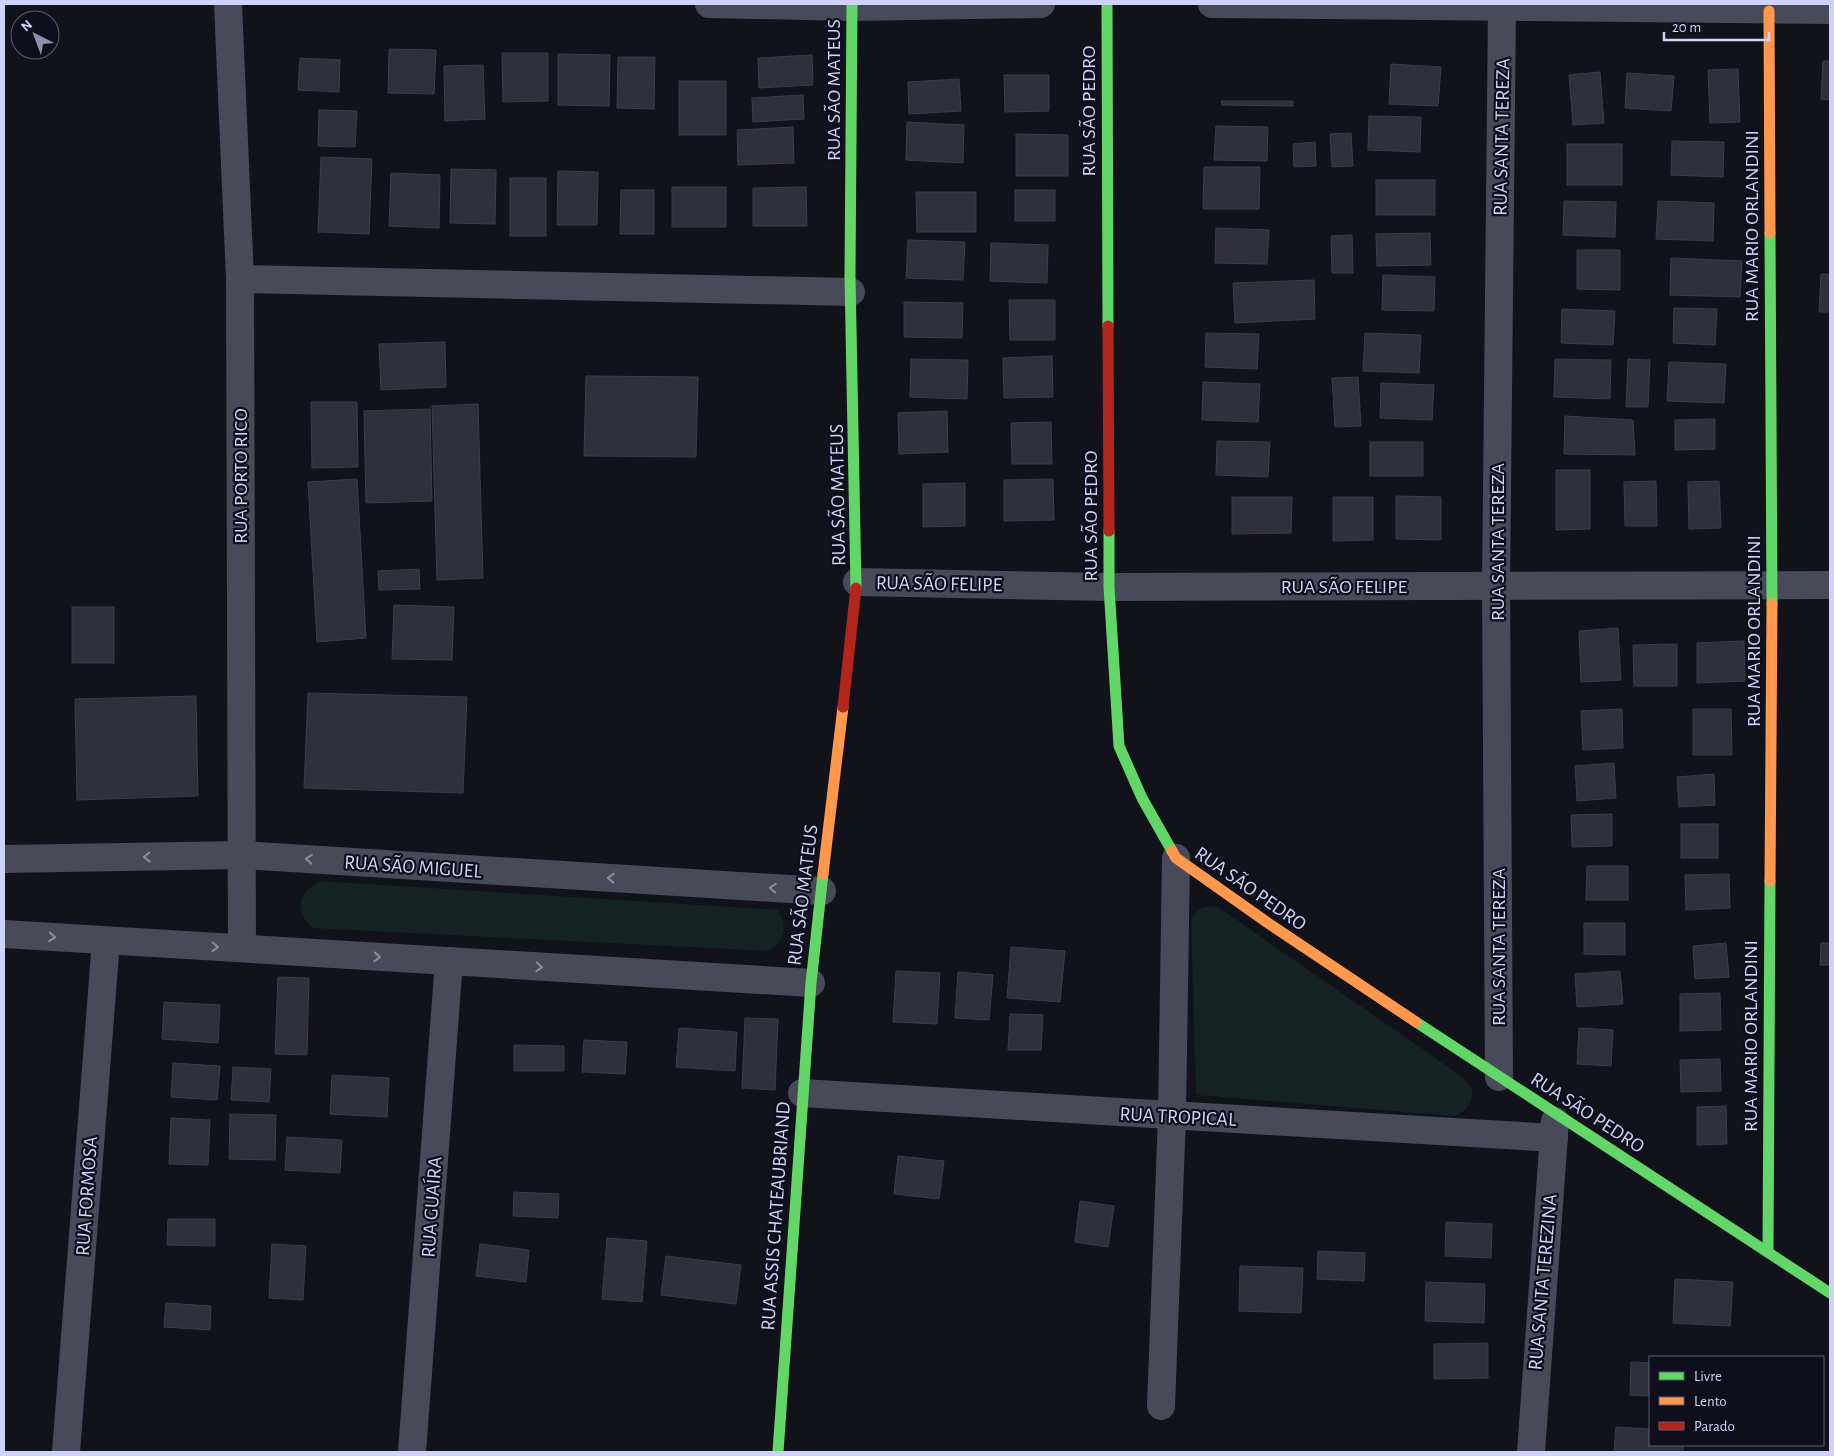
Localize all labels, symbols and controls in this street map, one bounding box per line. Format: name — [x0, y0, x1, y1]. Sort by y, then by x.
north arrow — [10, 10, 60, 60]
scale bar — [1664, 10, 1769, 42]
text: N — [19, 18, 35, 35]
street label: RUA SÃO MATEUS — [823, 19, 844, 161]
text: 20 m — [1672, 20, 1701, 35]
street label: RUA SÃO PEDRO — [1078, 45, 1099, 177]
street label: RUA SANTA TEREZA — [1491, 57, 1513, 216]
street label: RUA MARIO ORLANDINI — [1742, 130, 1762, 322]
street label: RUA PORTO RICO — [231, 408, 251, 544]
street label: RUA SÃO MATEUS — [826, 424, 849, 566]
street label: RUA SÃO PEDRO — [1080, 450, 1101, 582]
street label: RUA SANTA TEREZA — [1488, 463, 1508, 621]
street label: RUA MARIO ORLANDINI — [1744, 535, 1764, 727]
street label: RUA SÃO FELIPE — [876, 572, 1003, 595]
street label: RUA SÃO FELIPE — [1281, 576, 1408, 597]
street label: RUA SÃO MATEUS — [783, 823, 822, 967]
street label: RUA SÃO PEDRO — [1191, 842, 1310, 935]
street label: RUA SÃO MIGUEL — [344, 851, 483, 882]
one-way arrow — [142, 852, 150, 862]
one-way arrow — [305, 854, 313, 865]
street label: RUA SANTA TEREZA — [1489, 868, 1509, 1026]
one-way arrow — [607, 873, 615, 884]
one-way arrow — [769, 883, 777, 894]
one-way arrow — [49, 931, 57, 942]
street label: RUA MARIO ORLANDINI — [1741, 940, 1761, 1132]
one-way arrow — [211, 941, 219, 952]
one-way arrow — [373, 951, 381, 962]
one-way arrow — [535, 961, 543, 972]
street label: RUA SÃO PEDRO — [1527, 1068, 1648, 1157]
street label: RUA ASSIS CHATEAUBRIAND — [758, 1101, 794, 1331]
street label: RUA TROPICAL — [1119, 1104, 1237, 1130]
street label: RUA FORMOSA — [73, 1135, 101, 1256]
street label: RUA GUAÍRA — [417, 1155, 446, 1258]
street label: RUA SANTA TEREZINA — [1525, 1193, 1561, 1371]
legend — [1649, 1356, 1824, 1446]
text: Livre — [1694, 1369, 1722, 1384]
text: Lento — [1694, 1394, 1727, 1409]
text: Parado — [1694, 1419, 1735, 1434]

